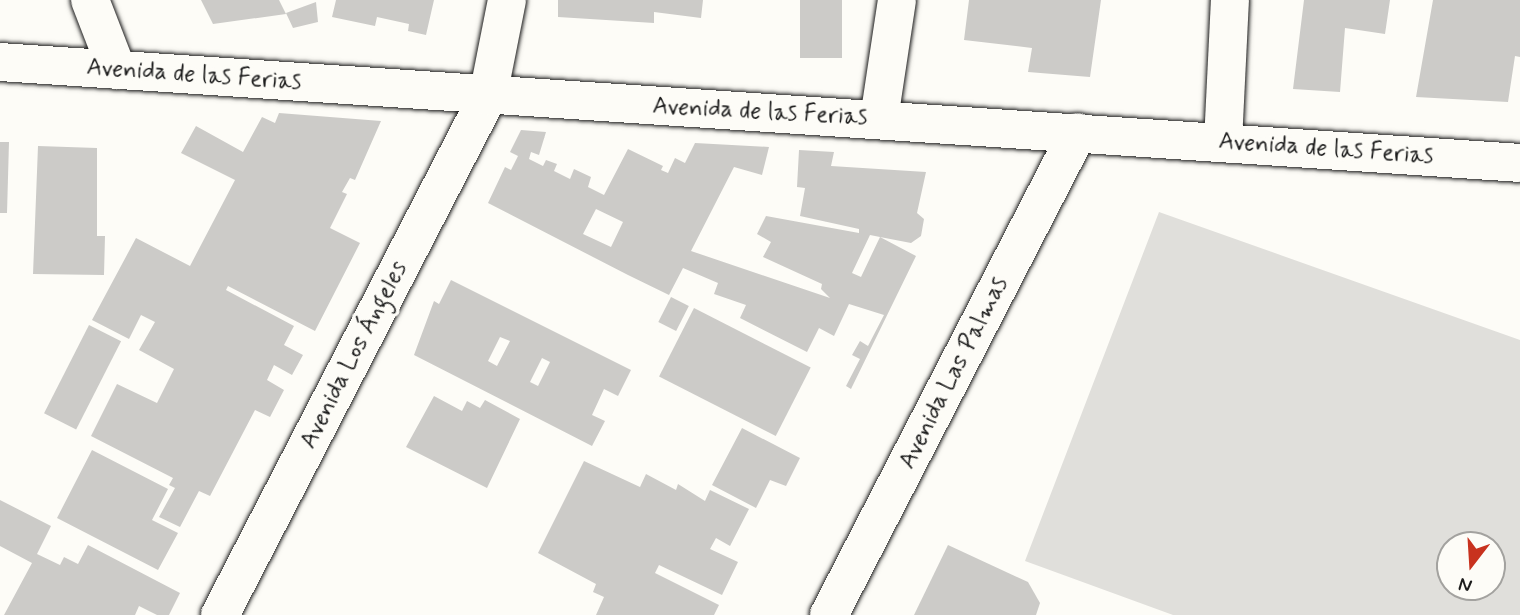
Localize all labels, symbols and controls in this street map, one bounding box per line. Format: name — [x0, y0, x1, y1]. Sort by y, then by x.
street label: Avenida de las Ferias — [86, 53, 302, 97]
street label: Avenida de las Ferias — [652, 92, 868, 132]
street label: Avenida de las Ferias — [1218, 127, 1434, 171]
street label: Avenida Los Ángeles — [294, 256, 414, 454]
street label: Avenida Las Palmas — [893, 272, 1015, 474]
north arrow — [1436, 531, 1506, 601]
text: N — [1456, 571, 1475, 598]

